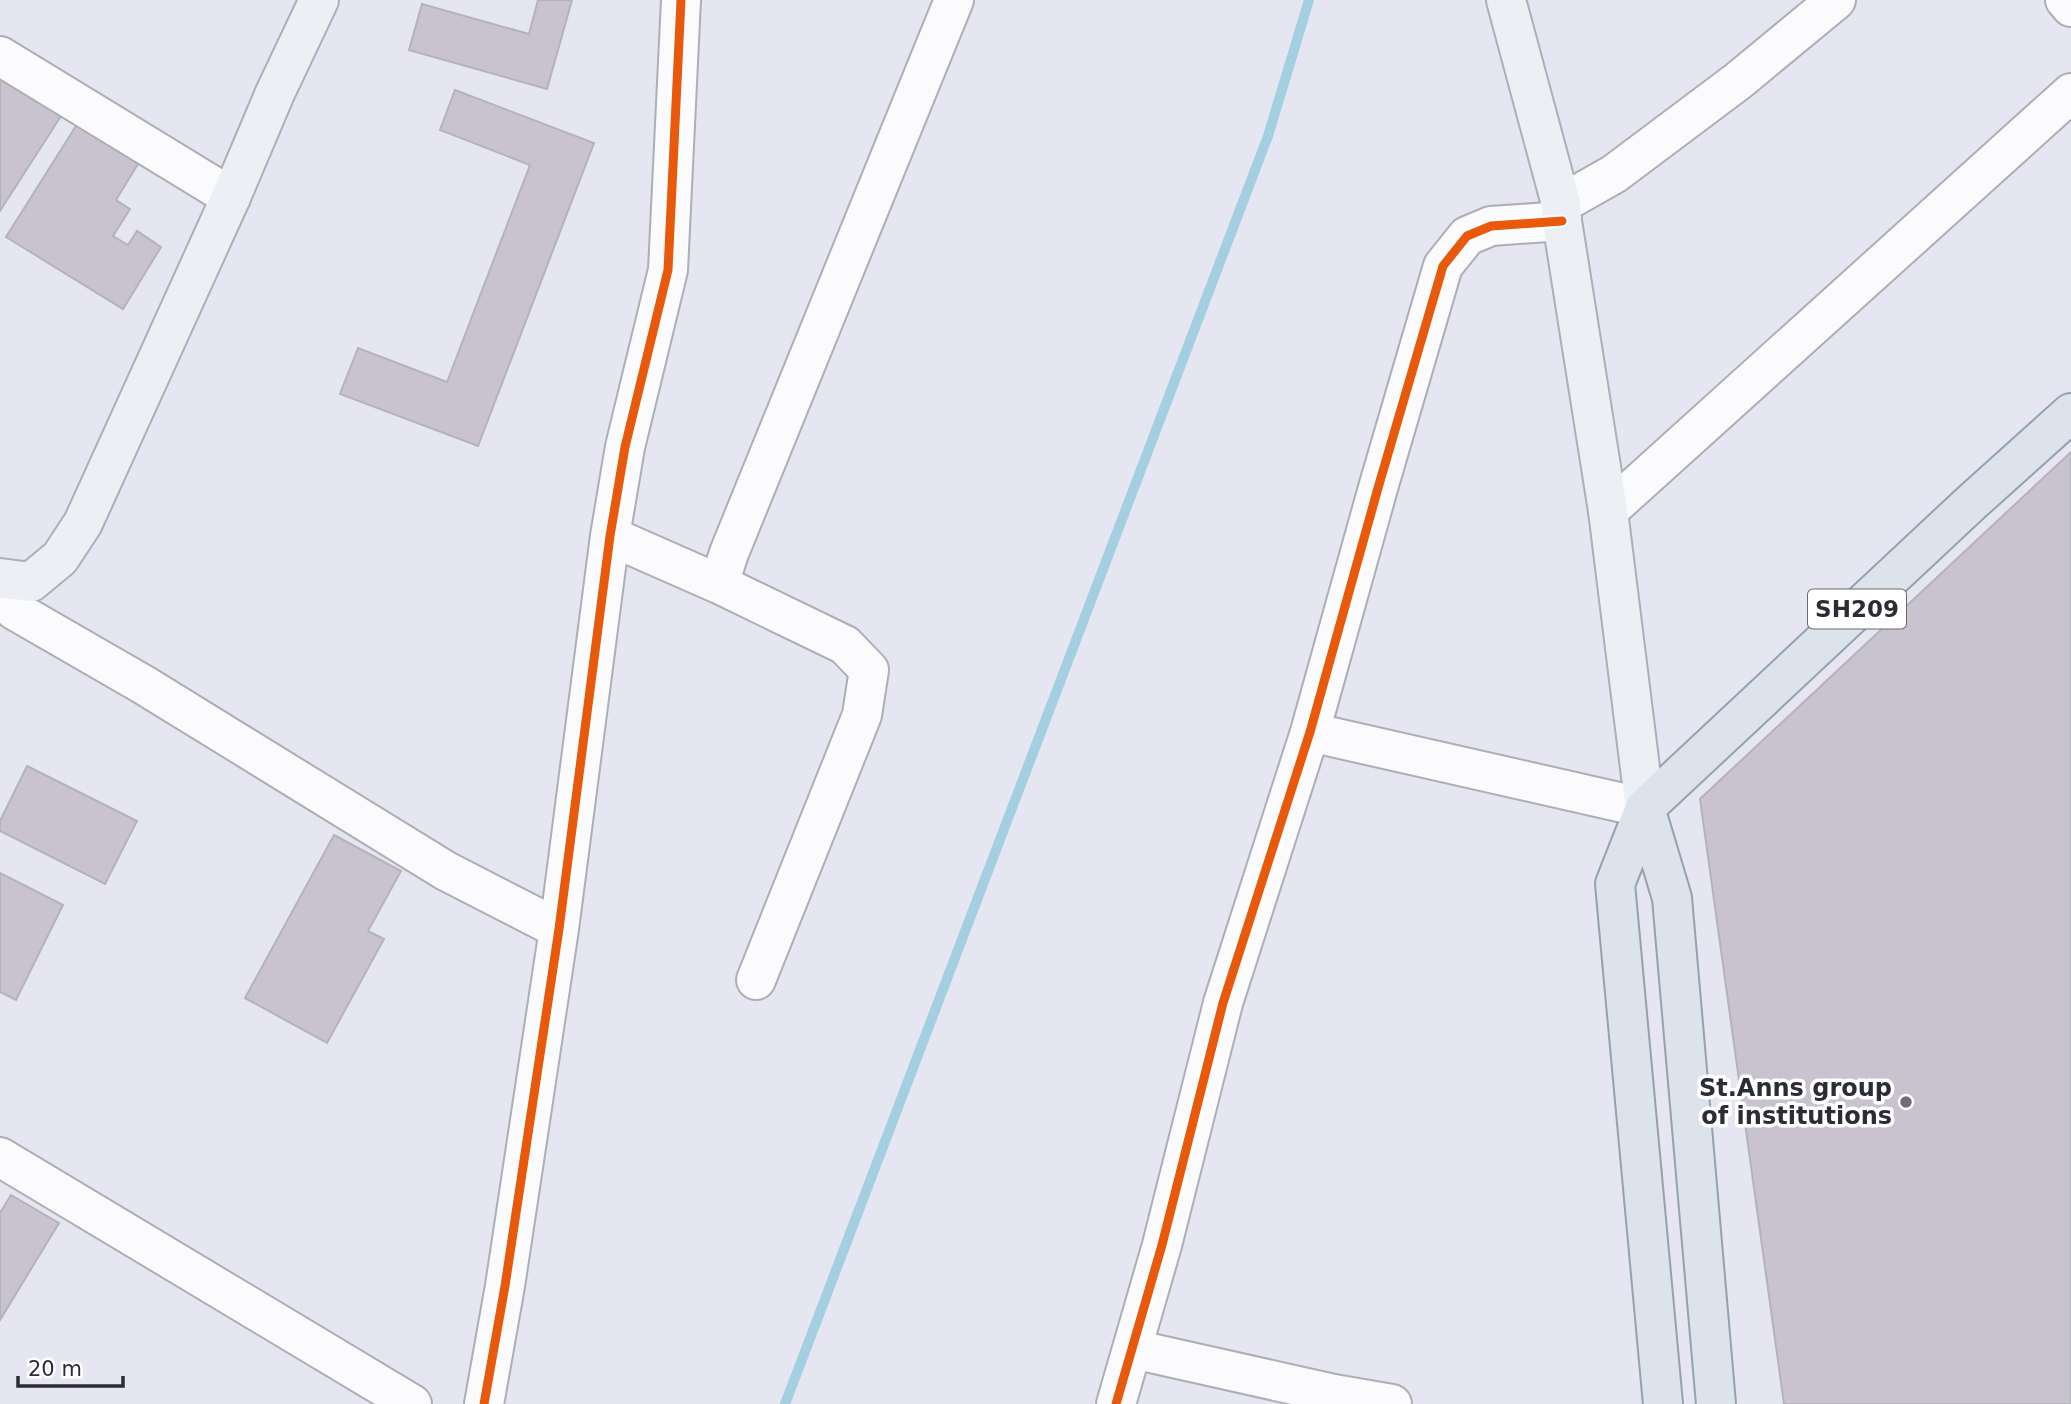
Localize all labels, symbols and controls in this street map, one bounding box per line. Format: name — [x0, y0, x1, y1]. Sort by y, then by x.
road number: SH209 — [1808, 590, 1906, 628]
place label: St.Anns group of institutions — [1699, 1074, 1892, 1130]
marker: St.Anns group of institutions — [1898, 1094, 1914, 1110]
scale bar — [18, 1344, 122, 1388]
text: 20 m — [28, 1357, 82, 1381]

